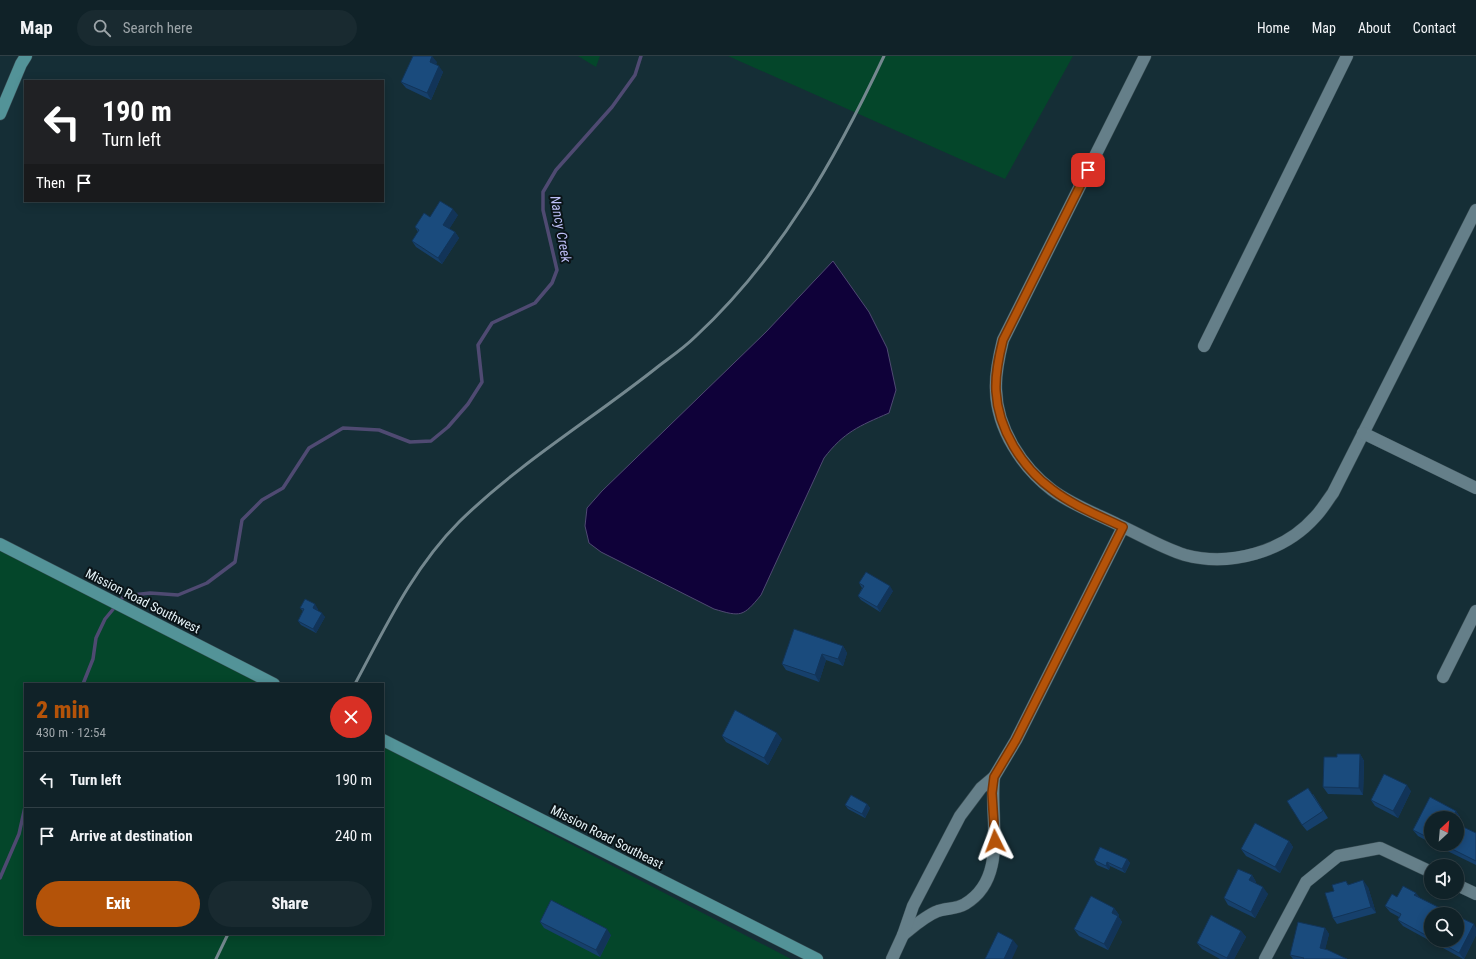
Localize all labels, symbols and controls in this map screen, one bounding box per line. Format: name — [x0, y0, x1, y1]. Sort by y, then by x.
search box — [77, 10, 357, 46]
text: Map — [20, 16, 53, 39]
icon: search — [91, 17, 113, 39]
text: Search here — [123, 19, 193, 37]
text: Home — [1257, 20, 1290, 36]
text: Map — [1312, 20, 1336, 36]
text: About — [1358, 20, 1391, 36]
text: Contact — [1413, 20, 1456, 36]
text: 190 m — [102, 95, 172, 128]
icon: left — [36, 96, 88, 148]
text: Turn left — [102, 129, 161, 150]
pin — [1071, 153, 1105, 187]
icon: arrive — [1077, 159, 1099, 181]
icon: arrive — [73, 172, 95, 194]
text: Then — [36, 174, 65, 192]
water label: Nancy Creek — [547, 195, 575, 264]
street label: Mission Road Southwest — [83, 566, 203, 636]
text: 2 min — [36, 696, 90, 724]
button: close — [330, 696, 372, 738]
text: 430 m · 12:54 — [36, 725, 106, 740]
icon: left — [36, 769, 58, 791]
text: Turn left — [70, 771, 121, 789]
text: 190 m — [335, 771, 372, 789]
street label: Mission Road Southeast — [548, 802, 666, 872]
north arrow — [1424, 811, 1464, 851]
map controls — [1424, 811, 1464, 947]
position arrow — [974, 820, 1016, 862]
icon: arrive — [36, 825, 58, 847]
text: Arrive at destination — [70, 827, 193, 845]
text: 240 m — [335, 827, 372, 845]
button: sound — [1424, 859, 1464, 899]
button: Exit — [36, 881, 200, 927]
button: Share — [208, 881, 372, 927]
button: search — [1424, 907, 1464, 947]

